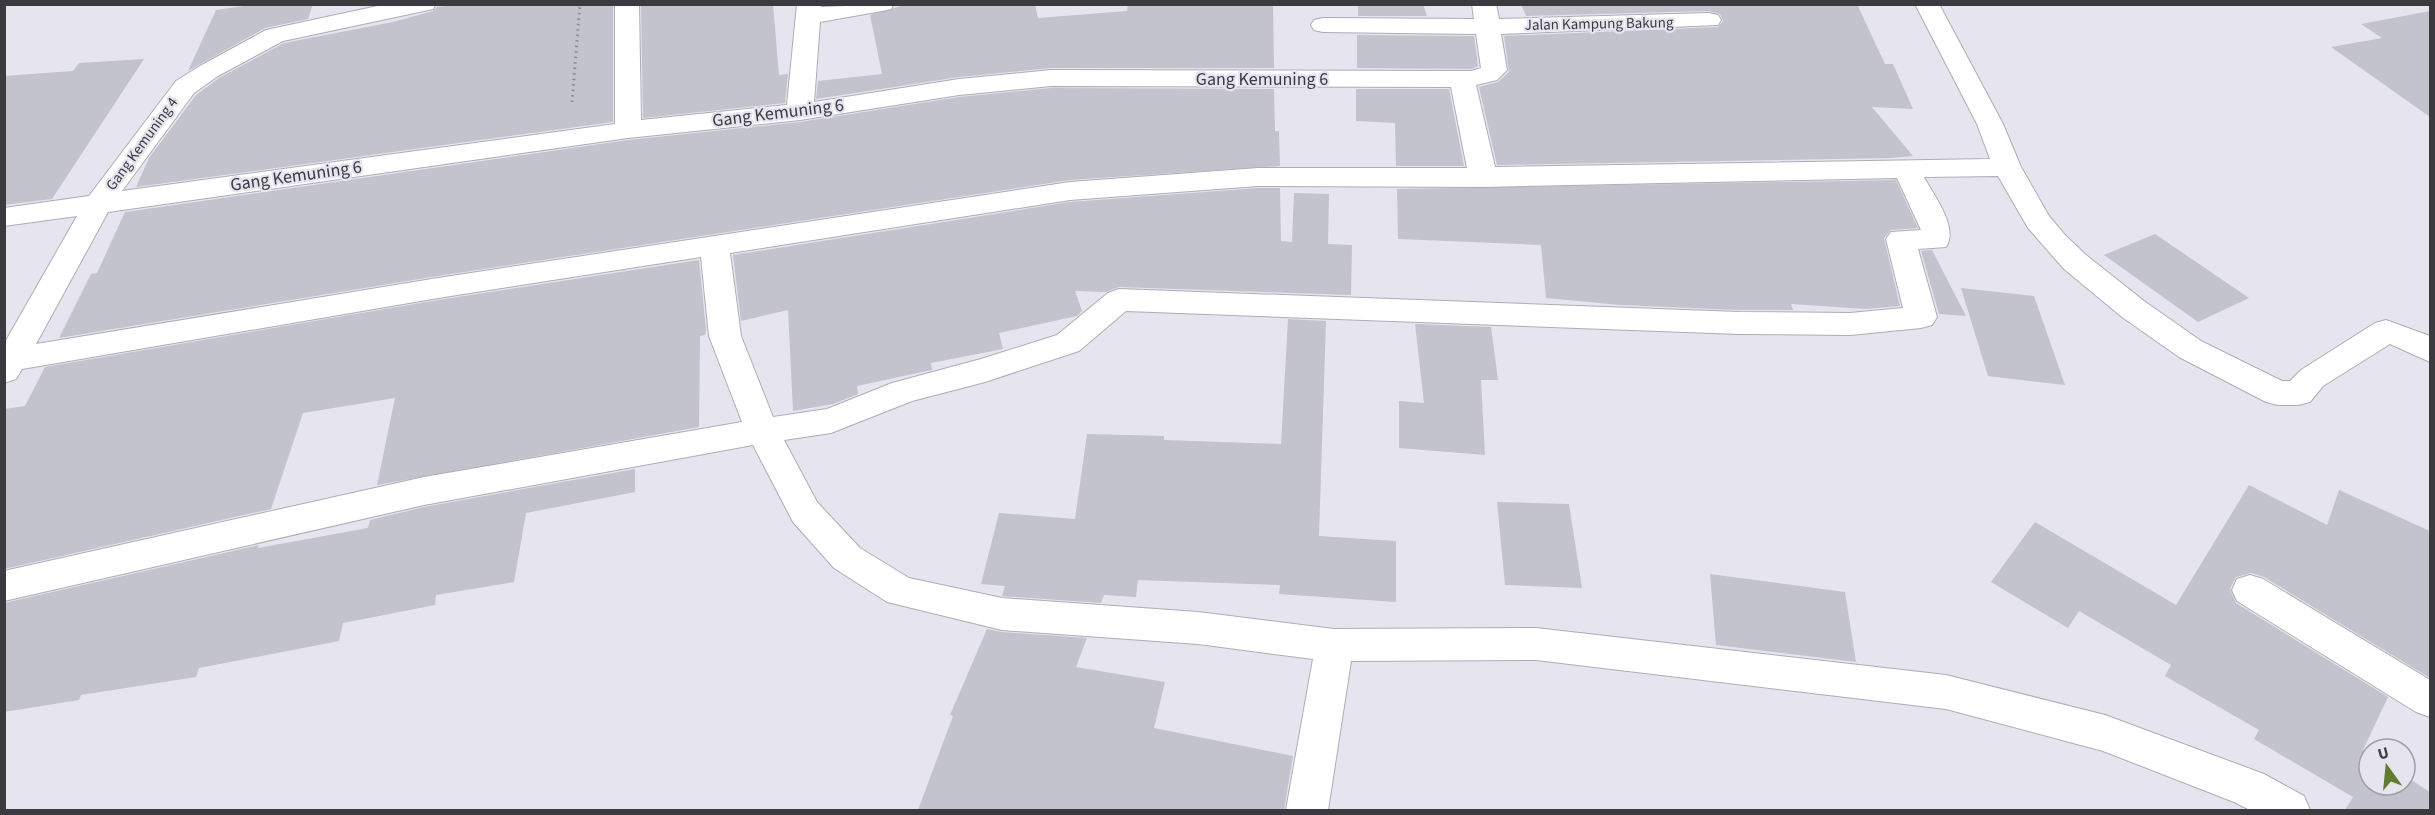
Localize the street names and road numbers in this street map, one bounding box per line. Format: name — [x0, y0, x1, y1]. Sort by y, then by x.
street label: Jalan Kampung Bakung — [1524, 12, 1674, 36]
street label: Gang Kemuning 6 — [1196, 67, 1328, 92]
street label: Gang Kemuning 4 — [101, 93, 183, 195]
street label: Gang Kemuning 6 — [711, 93, 845, 133]
street label: Gang Kemuning 6 — [229, 154, 363, 198]

